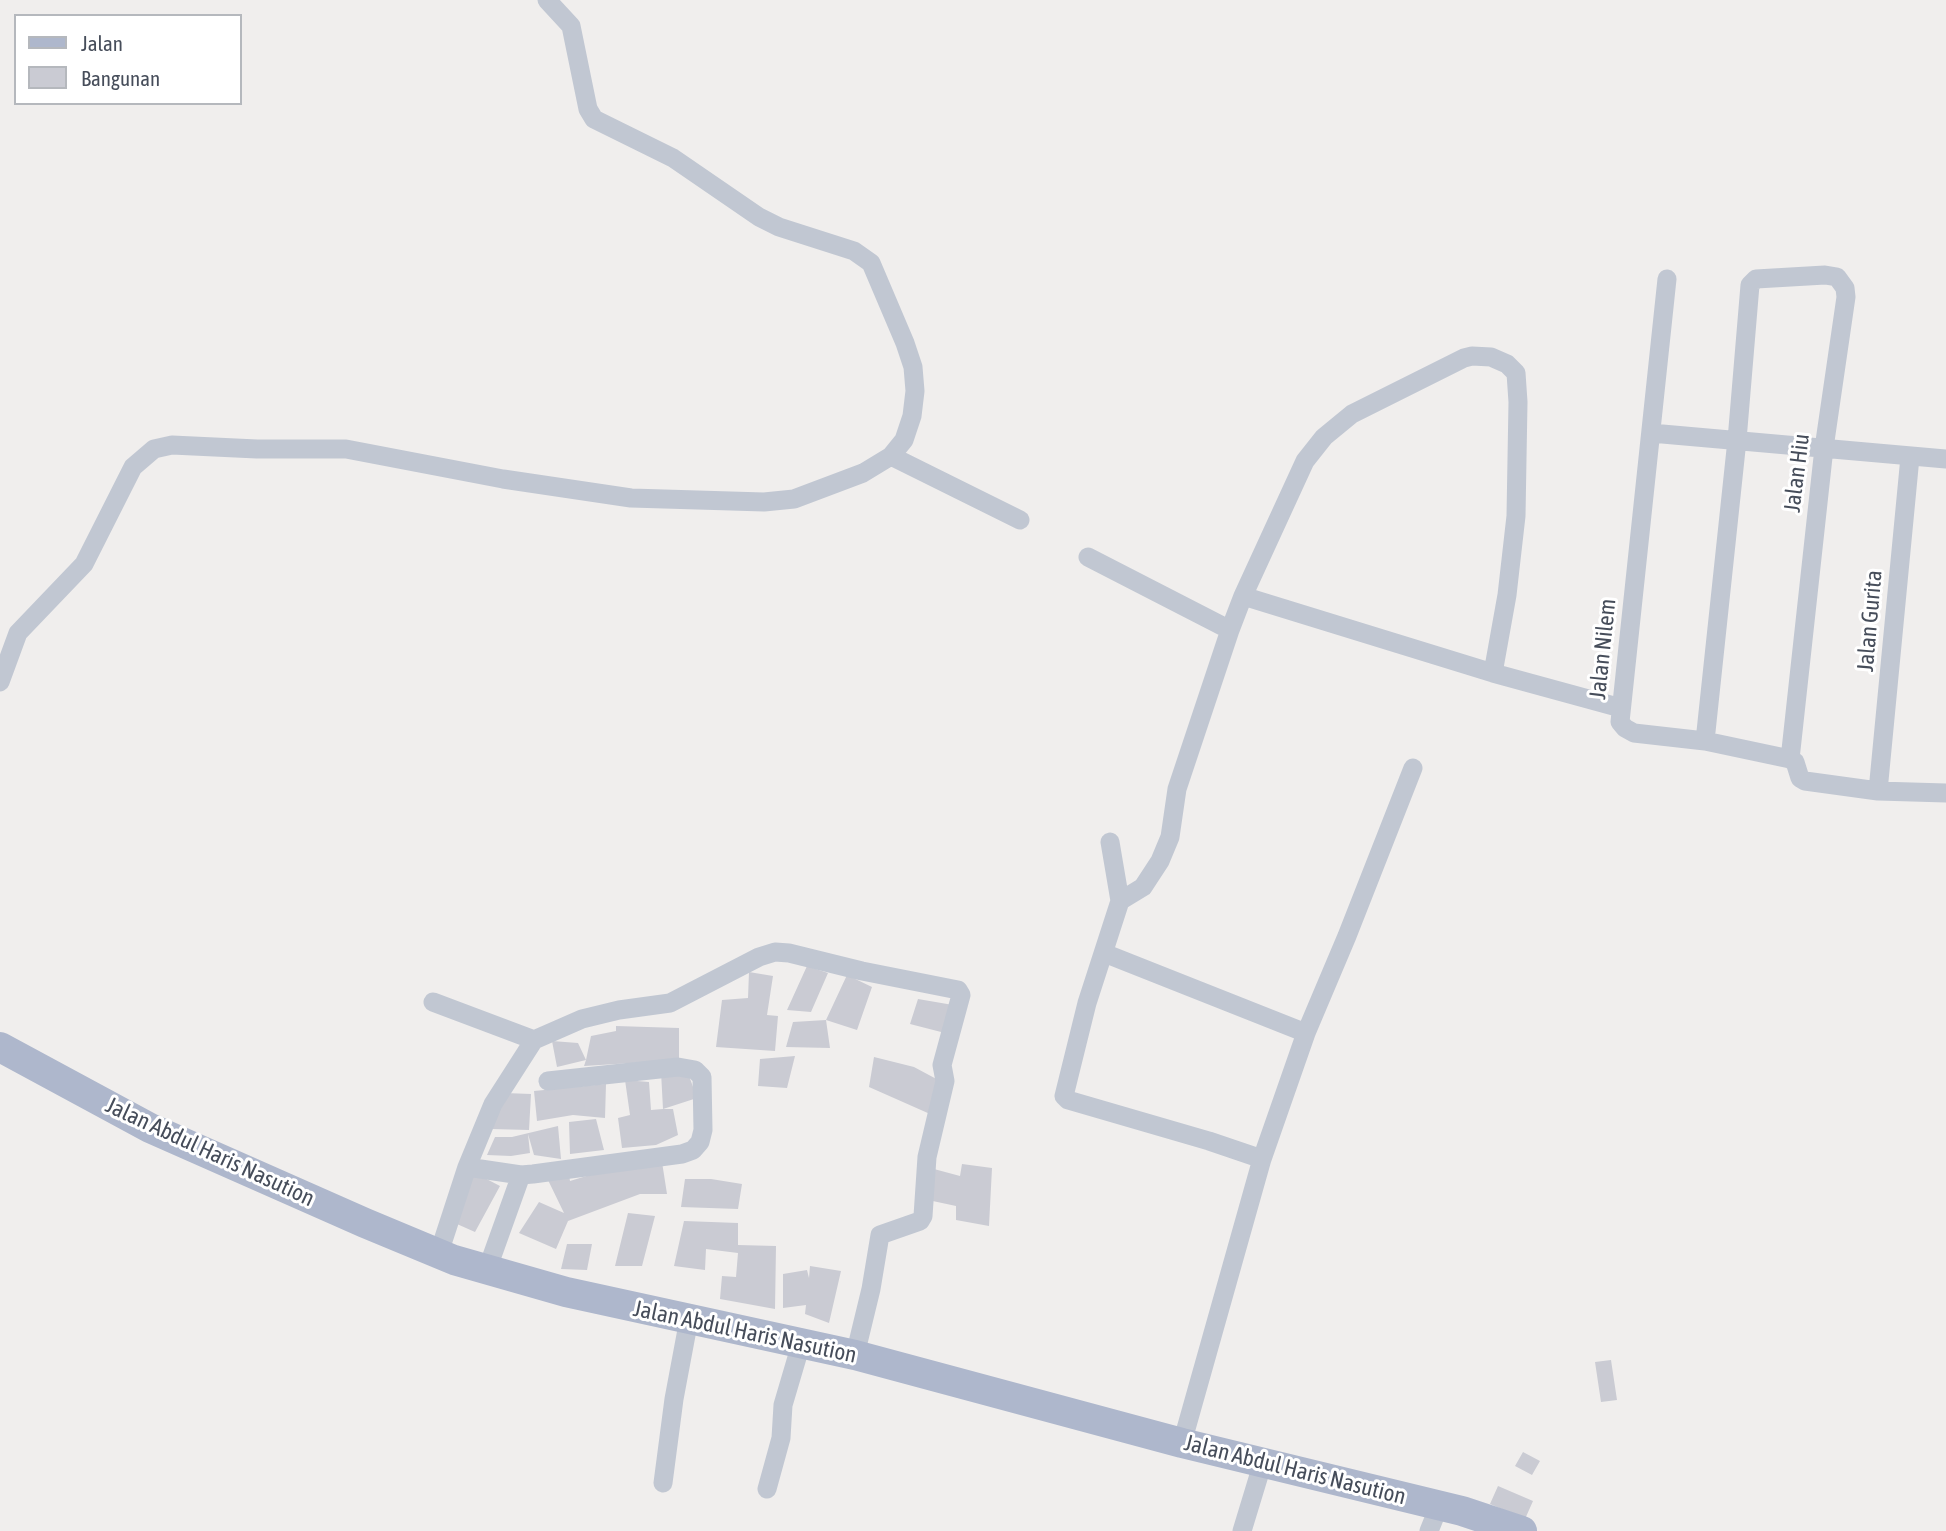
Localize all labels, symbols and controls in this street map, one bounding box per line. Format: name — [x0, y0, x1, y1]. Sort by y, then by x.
legend — [14, 14, 242, 105]
text: Jalan — [81, 31, 123, 55]
text: Bangunan — [81, 66, 160, 90]
street label: Jalan Hiu — [1778, 432, 1816, 514]
street label: Jalan Gurita — [1852, 569, 1888, 673]
street label: Jalan Nilem — [1584, 597, 1622, 701]
street label: Jalan Abdul Haris Nasution — [101, 1091, 319, 1213]
street label: Jalan Abdul Haris Nasution — [631, 1295, 859, 1369]
street label: Jalan Abdul Haris Nasution — [1181, 1429, 1409, 1511]

